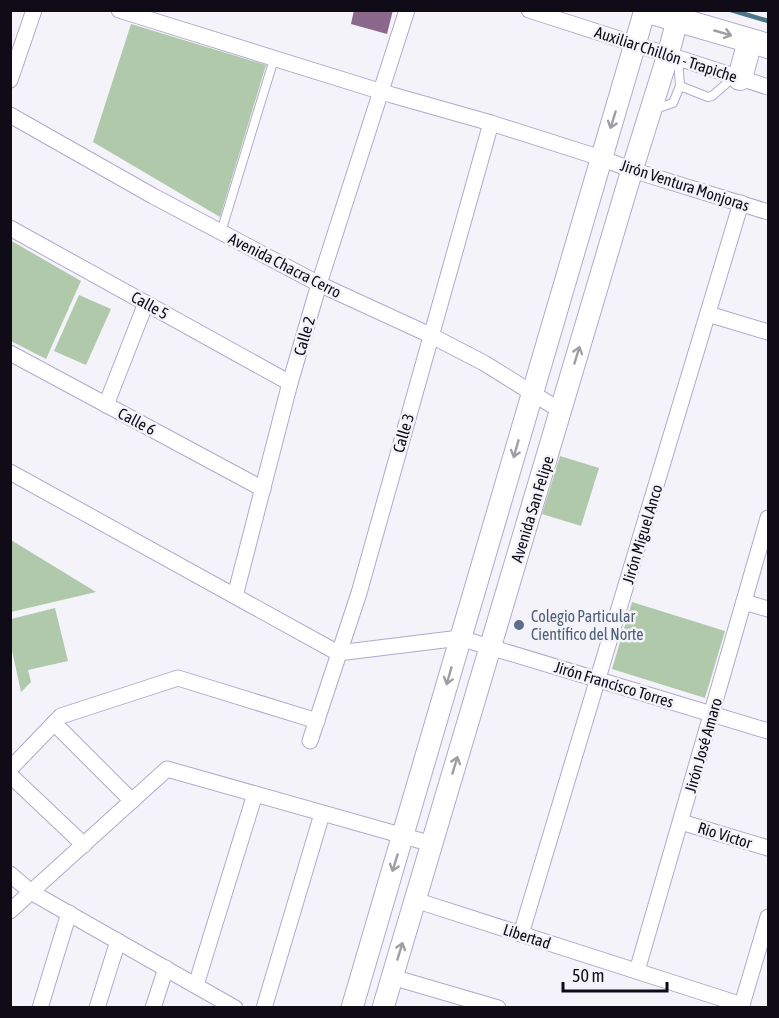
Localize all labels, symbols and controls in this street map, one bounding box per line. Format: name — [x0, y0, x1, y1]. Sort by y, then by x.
street label: Auxiliar Chillón - Trapiche — [592, 22, 740, 86]
one-way arrow — [713, 28, 732, 39]
one-way arrow — [607, 110, 618, 129]
street label: Jirón Ventura Monjoras — [618, 156, 752, 215]
street label: Avenida Chacra Cerro — [226, 229, 344, 301]
street label: Calle 5 — [128, 287, 172, 323]
street label: Calle 2 — [290, 314, 318, 358]
one-way arrow — [572, 346, 583, 365]
street label: Calle 6 — [115, 404, 159, 438]
street label: Calle 3 — [389, 411, 417, 455]
one-way arrow — [510, 439, 521, 458]
street label: Avenida San Felipe — [507, 454, 558, 565]
street label: Jirón Miguel Anco — [618, 482, 667, 586]
place label: Colegio Particular Científico del Norte — [531, 607, 643, 643]
marker: Colegio Particular Científico del Norte — [512, 618, 526, 632]
street label: Jirón Francisco Torres — [552, 657, 676, 711]
one-way arrow — [443, 666, 454, 685]
street label: Jirón José Amaro — [681, 696, 725, 794]
one-way arrow — [450, 756, 461, 775]
street label: Rio Victor — [696, 818, 754, 852]
one-way arrow — [389, 853, 400, 872]
street label: Libertad — [501, 920, 553, 952]
one-way arrow — [395, 942, 406, 961]
scale bar — [563, 955, 666, 993]
text: 50 m — [572, 965, 604, 986]

